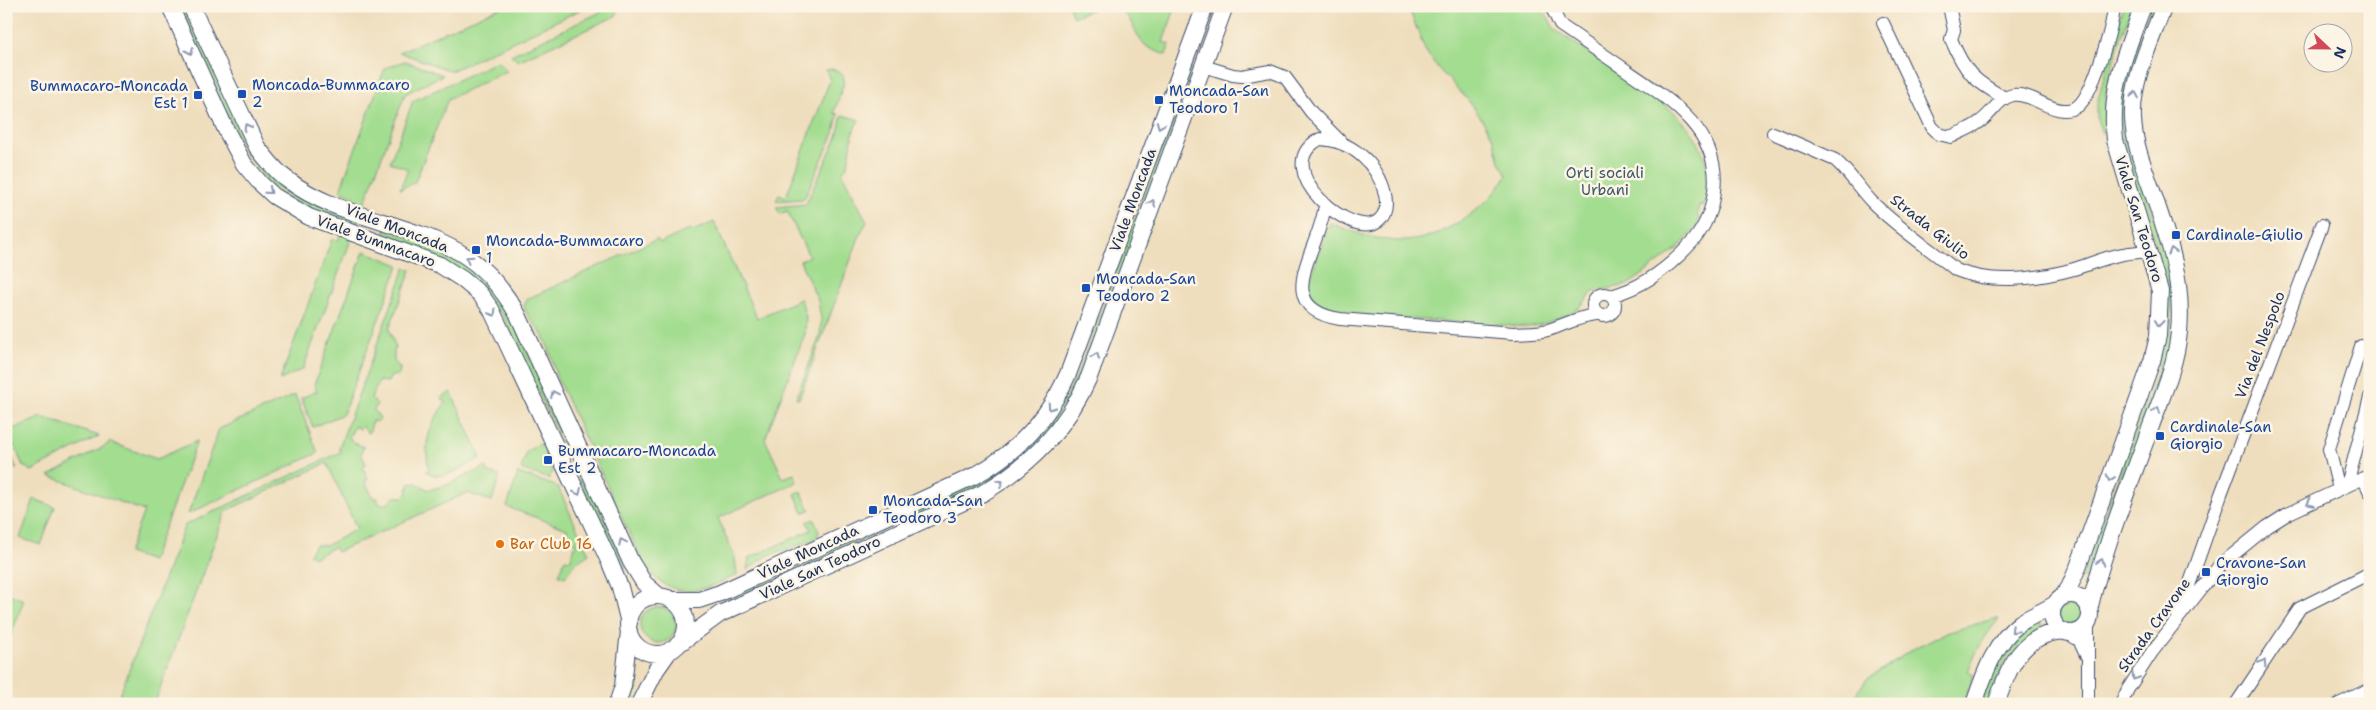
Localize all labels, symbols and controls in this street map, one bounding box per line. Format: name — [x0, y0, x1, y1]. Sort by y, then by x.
north arrow — [2304, 22, 2354, 72]
text: N — [2330, 44, 2350, 61]
one-way arrow — [183, 46, 194, 55]
place label: Moncada-Bummacaro 2 — [252, 75, 410, 112]
place label: Bummacaro-Moncada Est 1 — [30, 76, 189, 113]
place label: Moncada-San Teodoro 1 — [1169, 81, 1269, 118]
marker: Moncada-Bummacaro 2 — [236, 88, 248, 100]
marker: Bummacaro-Moncada Est 1 — [192, 89, 204, 101]
one-way arrow — [2129, 91, 2139, 99]
marker: Moncada-San Teodoro 1 — [1153, 94, 1165, 106]
one-way arrow — [1156, 120, 1166, 129]
one-way arrow — [243, 123, 253, 132]
street label: Viale Moncada — [1105, 145, 1161, 255]
street label: Viale San Teodoro — [2110, 153, 2168, 285]
park label: Orti sociali Urbani — [1566, 163, 1644, 200]
one-way arrow — [263, 185, 272, 194]
street label: Strada Giulio — [1886, 190, 1974, 264]
street label: Viale Moncada — [342, 199, 452, 257]
one-way arrow — [1146, 200, 1156, 208]
street label: Viale Bummacaro — [314, 210, 438, 272]
place label: Cardinale-Giulio — [2186, 225, 2303, 245]
marker: Cardinale-Giulio — [2170, 229, 2182, 241]
place label: Moncada-Bummacaro 1 — [486, 231, 644, 268]
marker: Moncada-Bummacaro 1 — [470, 244, 482, 256]
one-way arrow — [2168, 248, 2178, 256]
one-way arrow — [465, 256, 475, 265]
place label: Moncada-San Teodoro 2 — [1096, 269, 1196, 306]
marker: Moncada-San Teodoro 2 — [1080, 282, 1092, 294]
street label: Via del Nespolo — [2230, 288, 2290, 402]
one-way arrow — [487, 308, 497, 317]
one-way arrow — [2154, 320, 2165, 328]
one-way arrow — [1090, 352, 1100, 361]
one-way arrow — [550, 390, 561, 399]
one-way arrow — [1048, 401, 1057, 410]
one-way arrow — [2151, 406, 2161, 414]
place label: Cardinale-San Giorgio — [2170, 417, 2272, 454]
marker: Cardinale-San Giorgio — [2154, 430, 2166, 442]
place label: Bummacaro-Moncada Est 2 — [558, 441, 717, 478]
marker: Bummacaro-Moncada Est 2 — [542, 454, 554, 466]
one-way arrow — [2106, 473, 2116, 482]
one-way arrow — [995, 479, 1004, 489]
one-way arrow — [571, 487, 582, 496]
place label: Moncada-San Teodoro 3 — [883, 491, 983, 528]
one-way arrow — [2306, 497, 2315, 507]
marker: Moncada-San Teodoro 3 — [867, 504, 879, 516]
street label: Viale Moncada — [754, 520, 862, 584]
street label: Viale San Teodoro — [756, 531, 884, 605]
place label: Bar Club 16 — [510, 534, 592, 554]
marker: Bar Club 16 — [494, 538, 506, 550]
one-way arrow — [618, 538, 629, 547]
place label: Cravone-San Giorgio — [2216, 553, 2306, 590]
one-way arrow — [2096, 559, 2106, 567]
marker: Cravone-San Giorgio — [2200, 566, 2212, 578]
street label: Strada Cravone — [2113, 574, 2195, 676]
one-way arrow — [2010, 624, 2019, 633]
one-way arrow — [2256, 659, 2266, 668]
one-way arrow — [2132, 672, 2142, 681]

